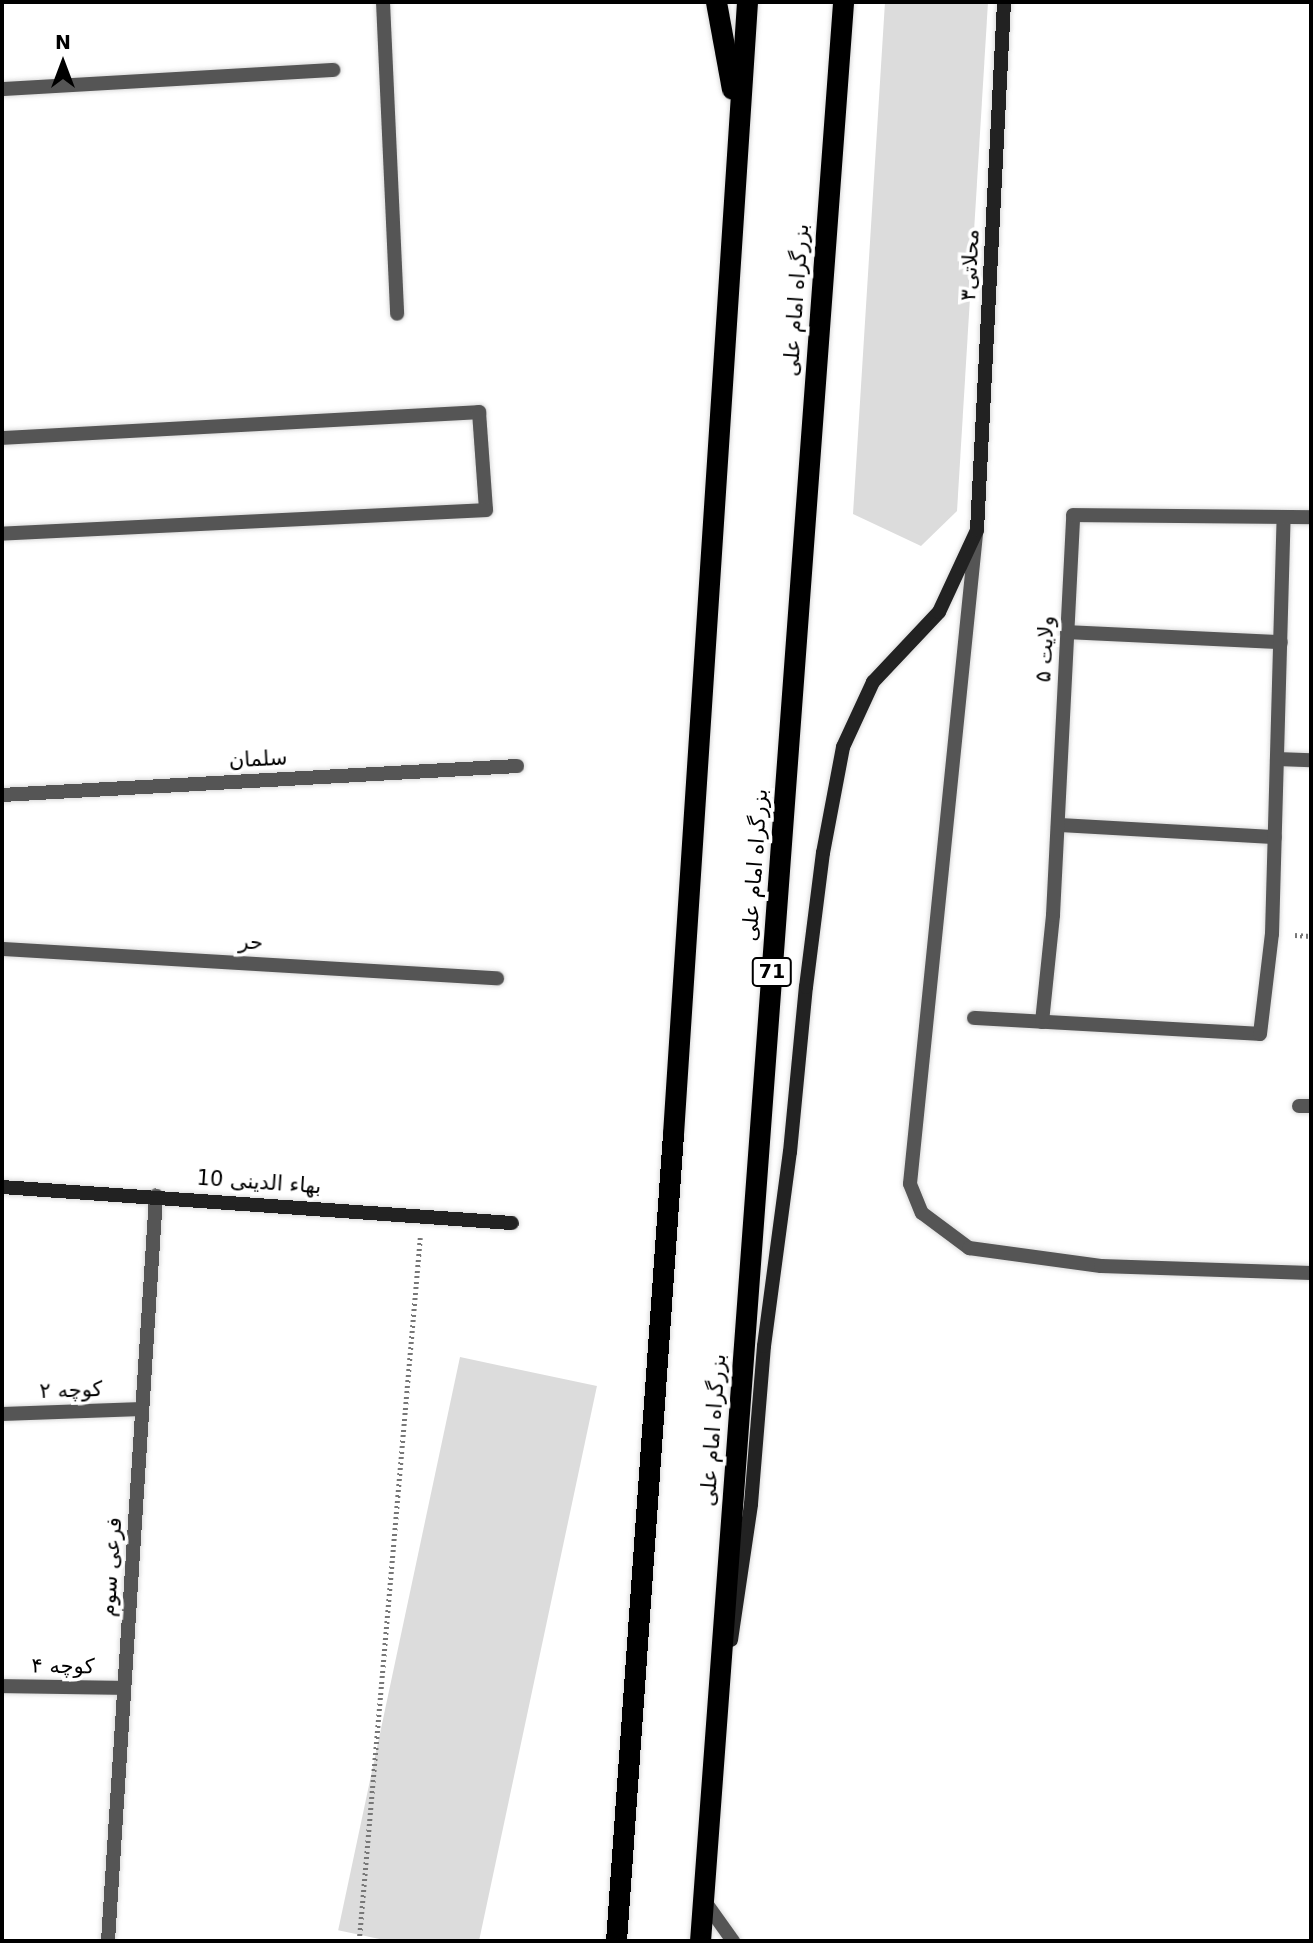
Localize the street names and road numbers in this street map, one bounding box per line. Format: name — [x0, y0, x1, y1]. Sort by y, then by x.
street label: بزرگراه امام علی — [778, 223, 814, 377]
street label: محلاتی۳ — [956, 228, 984, 302]
street label: ولایت ۵ — [1031, 615, 1059, 683]
street label: سلمان — [228, 745, 288, 773]
street label: بزرگراه امام علی — [737, 788, 773, 942]
street label: حر — [238, 929, 264, 955]
road number: 71 — [751, 956, 793, 988]
street label: بهاء الدینی 10 — [196, 1165, 322, 1199]
street label: بزرگراه امام علی — [695, 1353, 731, 1507]
street label: کوچه ۲ — [39, 1376, 103, 1404]
street label: فرعی سوم — [95, 1516, 127, 1618]
street label: کوچه ۴ — [31, 1653, 95, 1679]

